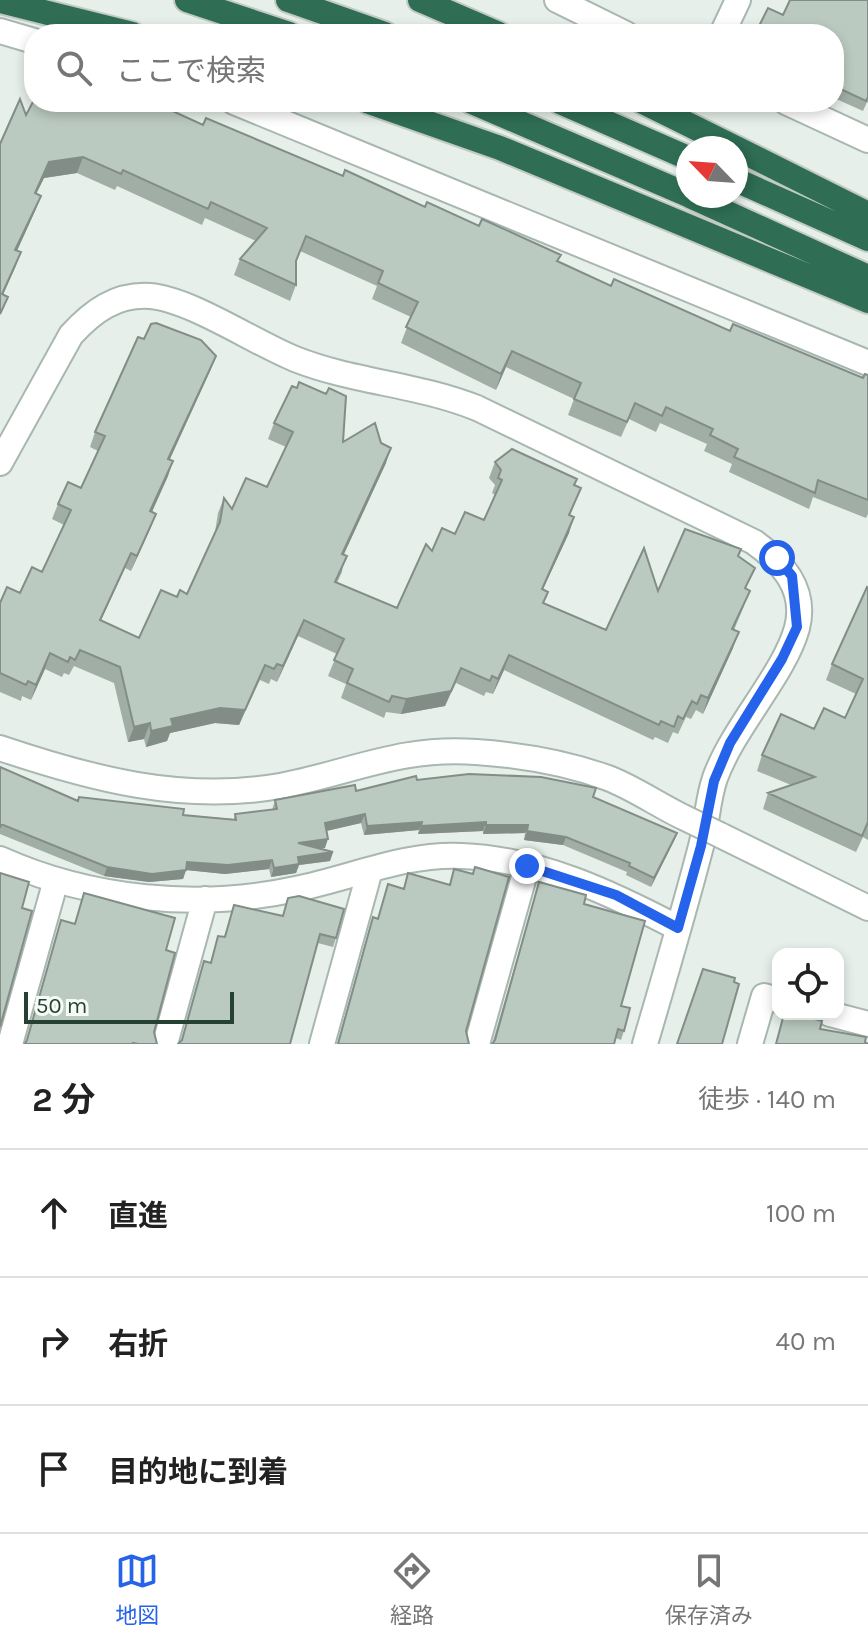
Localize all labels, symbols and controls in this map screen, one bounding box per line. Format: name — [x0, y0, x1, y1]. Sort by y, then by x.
search box — [24, 24, 844, 112]
icon: search — [52, 46, 96, 90]
text: ここで検索 — [116, 53, 266, 89]
north arrow — [676, 136, 748, 208]
route start — [759, 540, 795, 576]
route end — [509, 848, 545, 884]
map controls — [772, 948, 844, 1020]
button: locate — [772, 948, 844, 1020]
scale bar — [24, 988, 234, 1024]
text: 50 m — [36, 993, 87, 1019]
text: 2 分 — [32, 1080, 95, 1120]
text: 徒歩 · 140 m — [698, 1084, 836, 1115]
icon: ahead — [32, 1191, 76, 1235]
text: 直進 — [108, 1198, 168, 1234]
text: 100 m — [766, 1198, 836, 1229]
icon: right — [32, 1319, 76, 1363]
text: 右折 — [108, 1326, 168, 1362]
text: 40 m — [776, 1326, 836, 1357]
icon: arrive — [32, 1447, 76, 1491]
text: 目的地に到着 — [108, 1454, 288, 1490]
tab: 地図 — [115, 1549, 159, 1629]
tab: 経路 — [390, 1549, 434, 1629]
tab: 保存済み — [665, 1549, 753, 1629]

